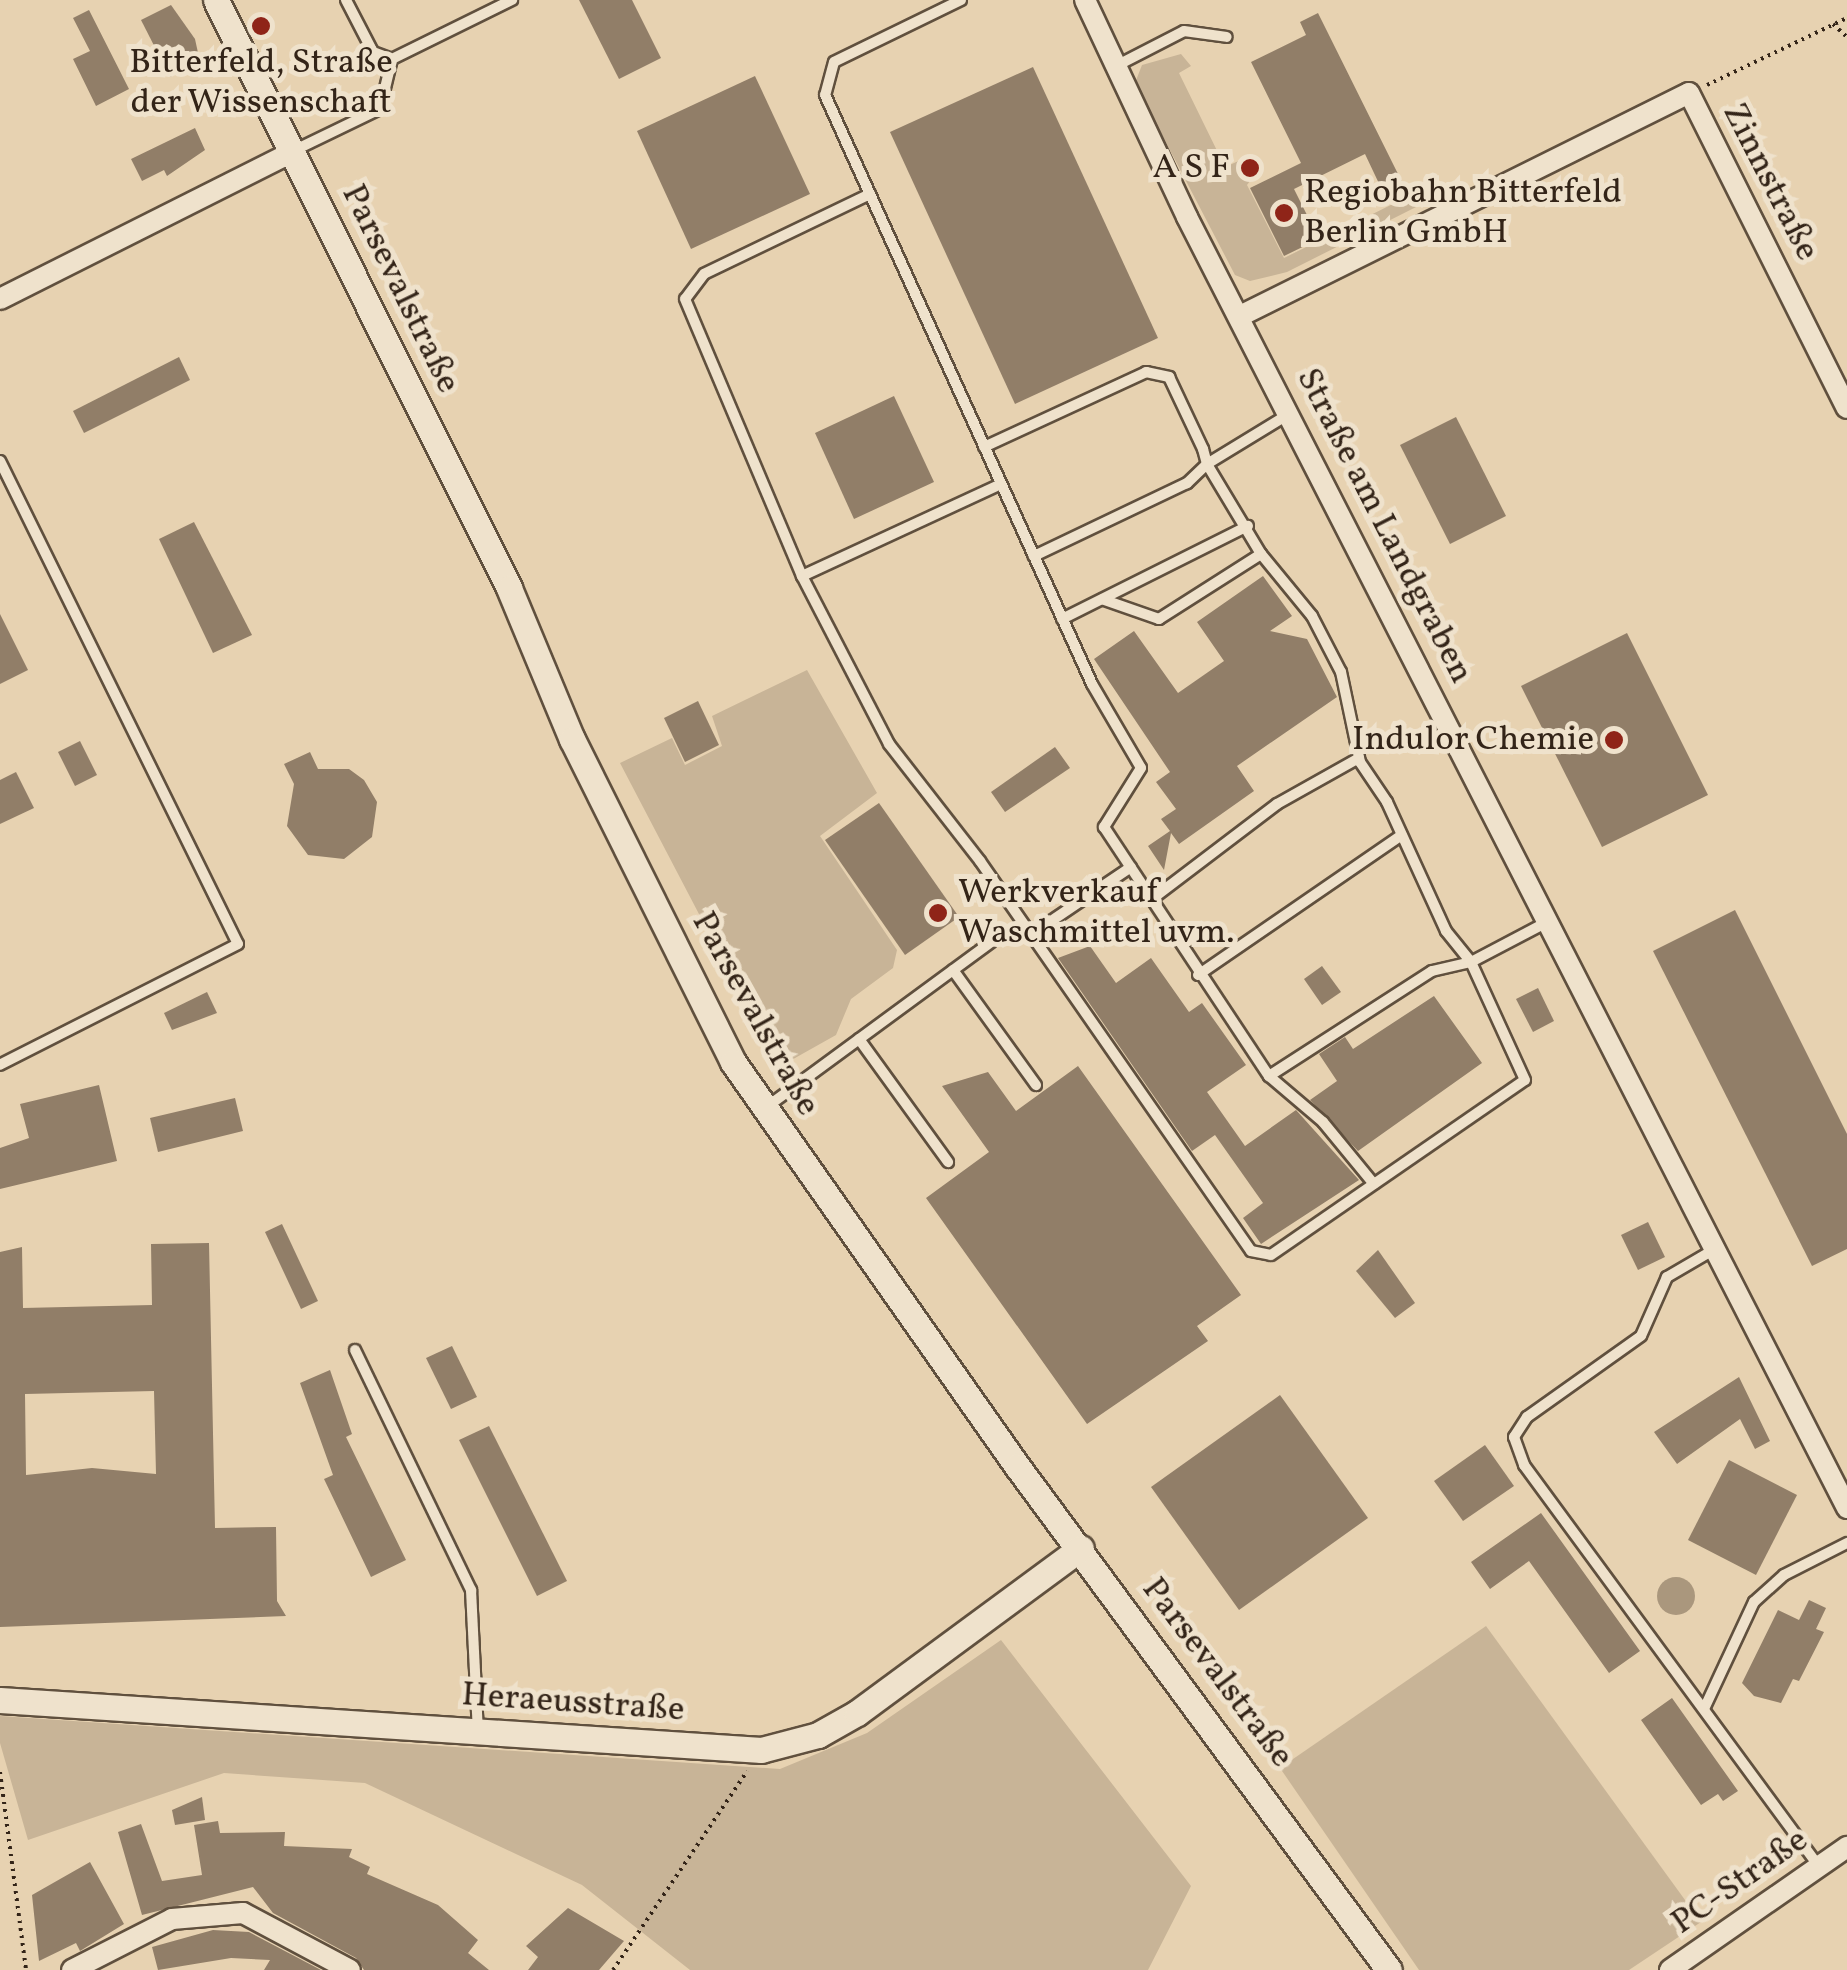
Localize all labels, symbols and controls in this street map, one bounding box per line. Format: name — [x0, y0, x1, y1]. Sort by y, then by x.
marker: Bitterfeld, Straße der Wissenschaft — [250, 15, 272, 37]
place label: Bitterfeld, Straße der Wissenschaft — [129, 42, 393, 124]
street label: Zinnstraße — [1712, 96, 1828, 268]
place label: A S F — [1152, 147, 1230, 189]
marker: A S F — [1239, 157, 1261, 179]
place label: Regiobahn Bitterfeld Berlin GmbH — [1304, 172, 1622, 254]
street label: Parsevalstraße — [331, 178, 469, 400]
marker: Regiobahn Bitterfeld Berlin GmbH — [1273, 202, 1295, 224]
street label: Straße am Landgraben — [1286, 361, 1482, 691]
place label: Indulor Chemie — [1352, 719, 1594, 761]
marker: Indulor Chemie — [1603, 729, 1625, 751]
place label: Werkverkauf Waschmittel uvm. — [958, 872, 1235, 954]
marker: Werkverkauf Waschmittel uvm. — [927, 902, 949, 924]
street label: Parsevalstraße — [682, 905, 828, 1123]
street label: Parsevalstraße — [1132, 1570, 1302, 1776]
street label: Heraeusstraße — [460, 1674, 686, 1732]
street label: PC-Straße — [1664, 1820, 1816, 1944]

